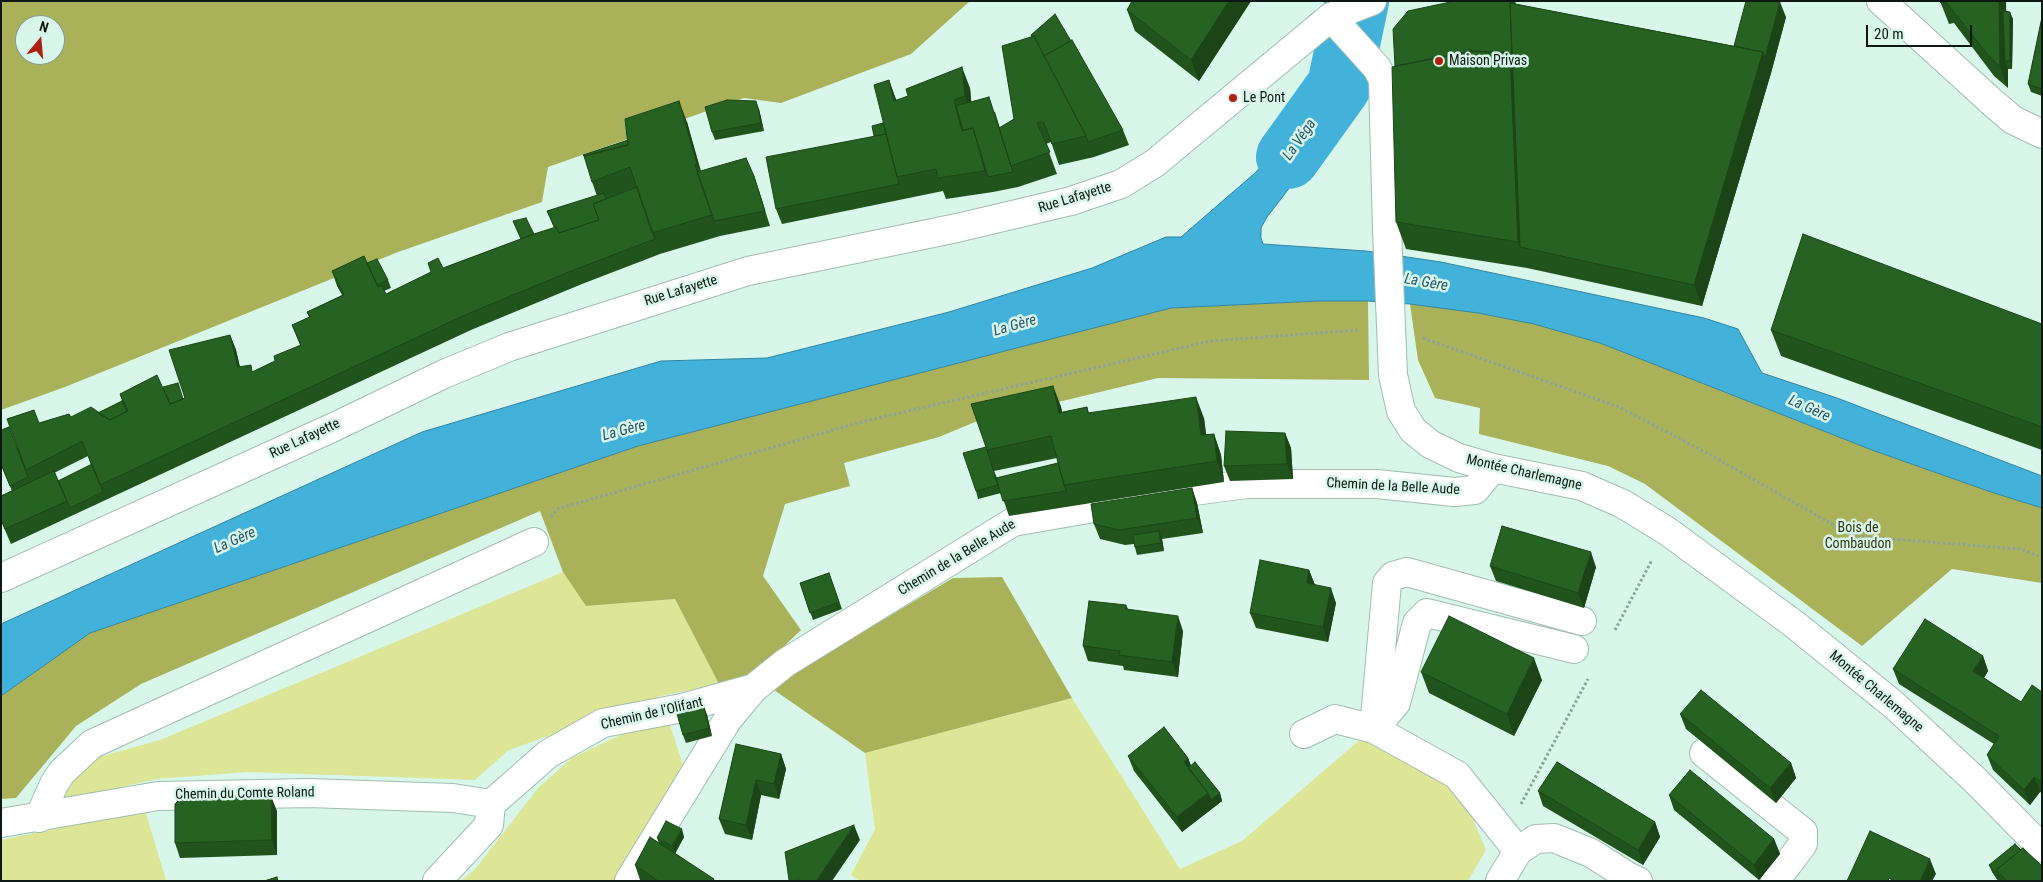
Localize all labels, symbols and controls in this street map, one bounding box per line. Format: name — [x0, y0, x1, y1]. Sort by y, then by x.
north arrow — [15, 15, 65, 65]
scale bar — [1868, 15, 1974, 47]
text: N — [38, 18, 51, 36]
text: 20 m — [1874, 25, 1904, 43]
place label: Maison Privas — [1449, 53, 1527, 69]
marker: Maison Privas — [1433, 55, 1445, 67]
place label: Le Pont — [1243, 90, 1285, 106]
marker: Le Pont — [1227, 92, 1239, 104]
water label: La Véga — [1279, 116, 1321, 164]
street label: Rue Lafayette — [1036, 179, 1114, 217]
water label: La Gère — [1403, 270, 1449, 296]
street label: Rue Lafayette — [642, 272, 720, 310]
water label: La Gère — [991, 311, 1039, 341]
water label: La Gère — [1785, 392, 1833, 426]
street label: Rue Lafayette — [267, 415, 343, 463]
water label: La Gère — [600, 417, 648, 445]
street label: Montée Charlemagne — [1465, 452, 1583, 494]
street label: Chemin de la Belle Aude — [1326, 475, 1460, 499]
street label: Chemin de la Belle Aude — [895, 516, 1019, 600]
park label: Bois de Combaudon — [1825, 520, 1891, 552]
water label: La Gère — [211, 524, 259, 558]
street label: Montée Charlemagne — [1825, 648, 1927, 736]
street label: Chemin de l'Olifant — [599, 694, 705, 734]
street label: Chemin du Comte Roland — [175, 784, 315, 804]

